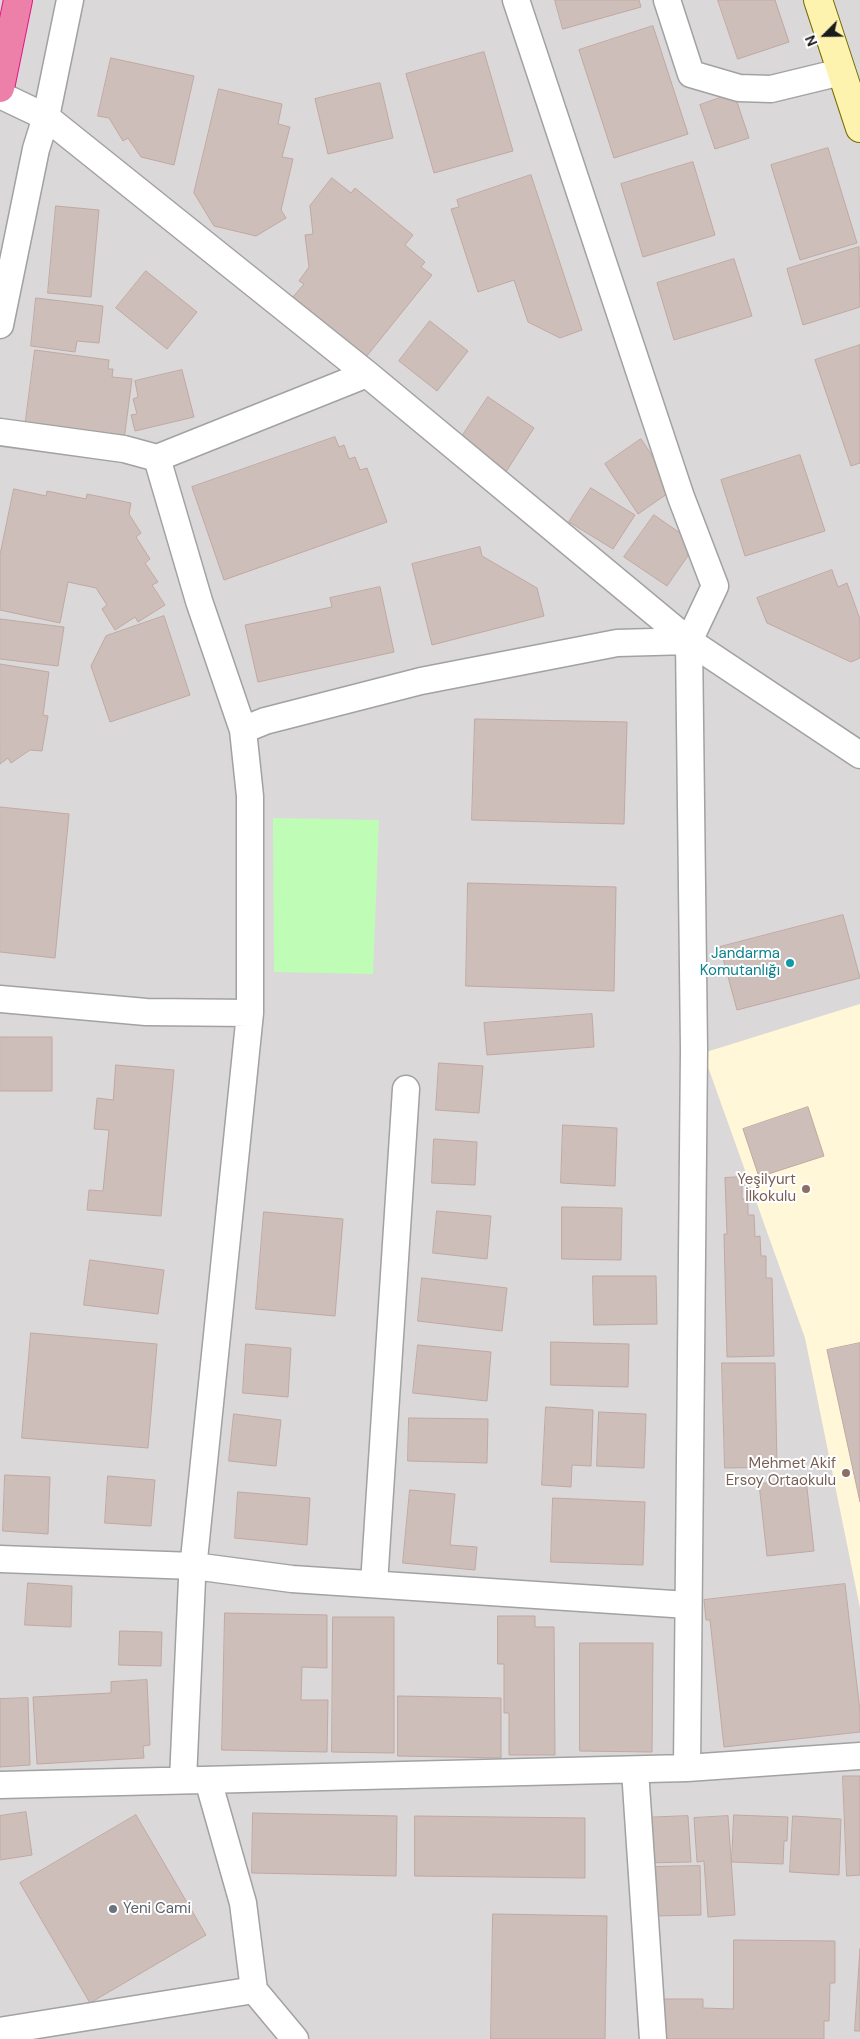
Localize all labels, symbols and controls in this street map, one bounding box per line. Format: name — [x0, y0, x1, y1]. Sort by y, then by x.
north arrow — [800, 10, 850, 60]
text: N — [801, 33, 821, 49]
place label: Jandarma Komutanlığı — [700, 945, 780, 980]
marker: Jandarma Komutanlığı — [784, 957, 796, 969]
place label: Yeşilyurt İlkokulu — [737, 1171, 796, 1206]
marker: Yeşilyurt İlkokulu — [800, 1183, 812, 1195]
place label: Mehmet Akif Ersoy Ortaokulu — [726, 1455, 836, 1490]
marker: Mehmet Akif Ersoy Ortaokulu — [840, 1467, 852, 1479]
place label: Yeni Cami — [123, 1900, 191, 1918]
marker: Yeni Cami — [107, 1903, 119, 1915]

